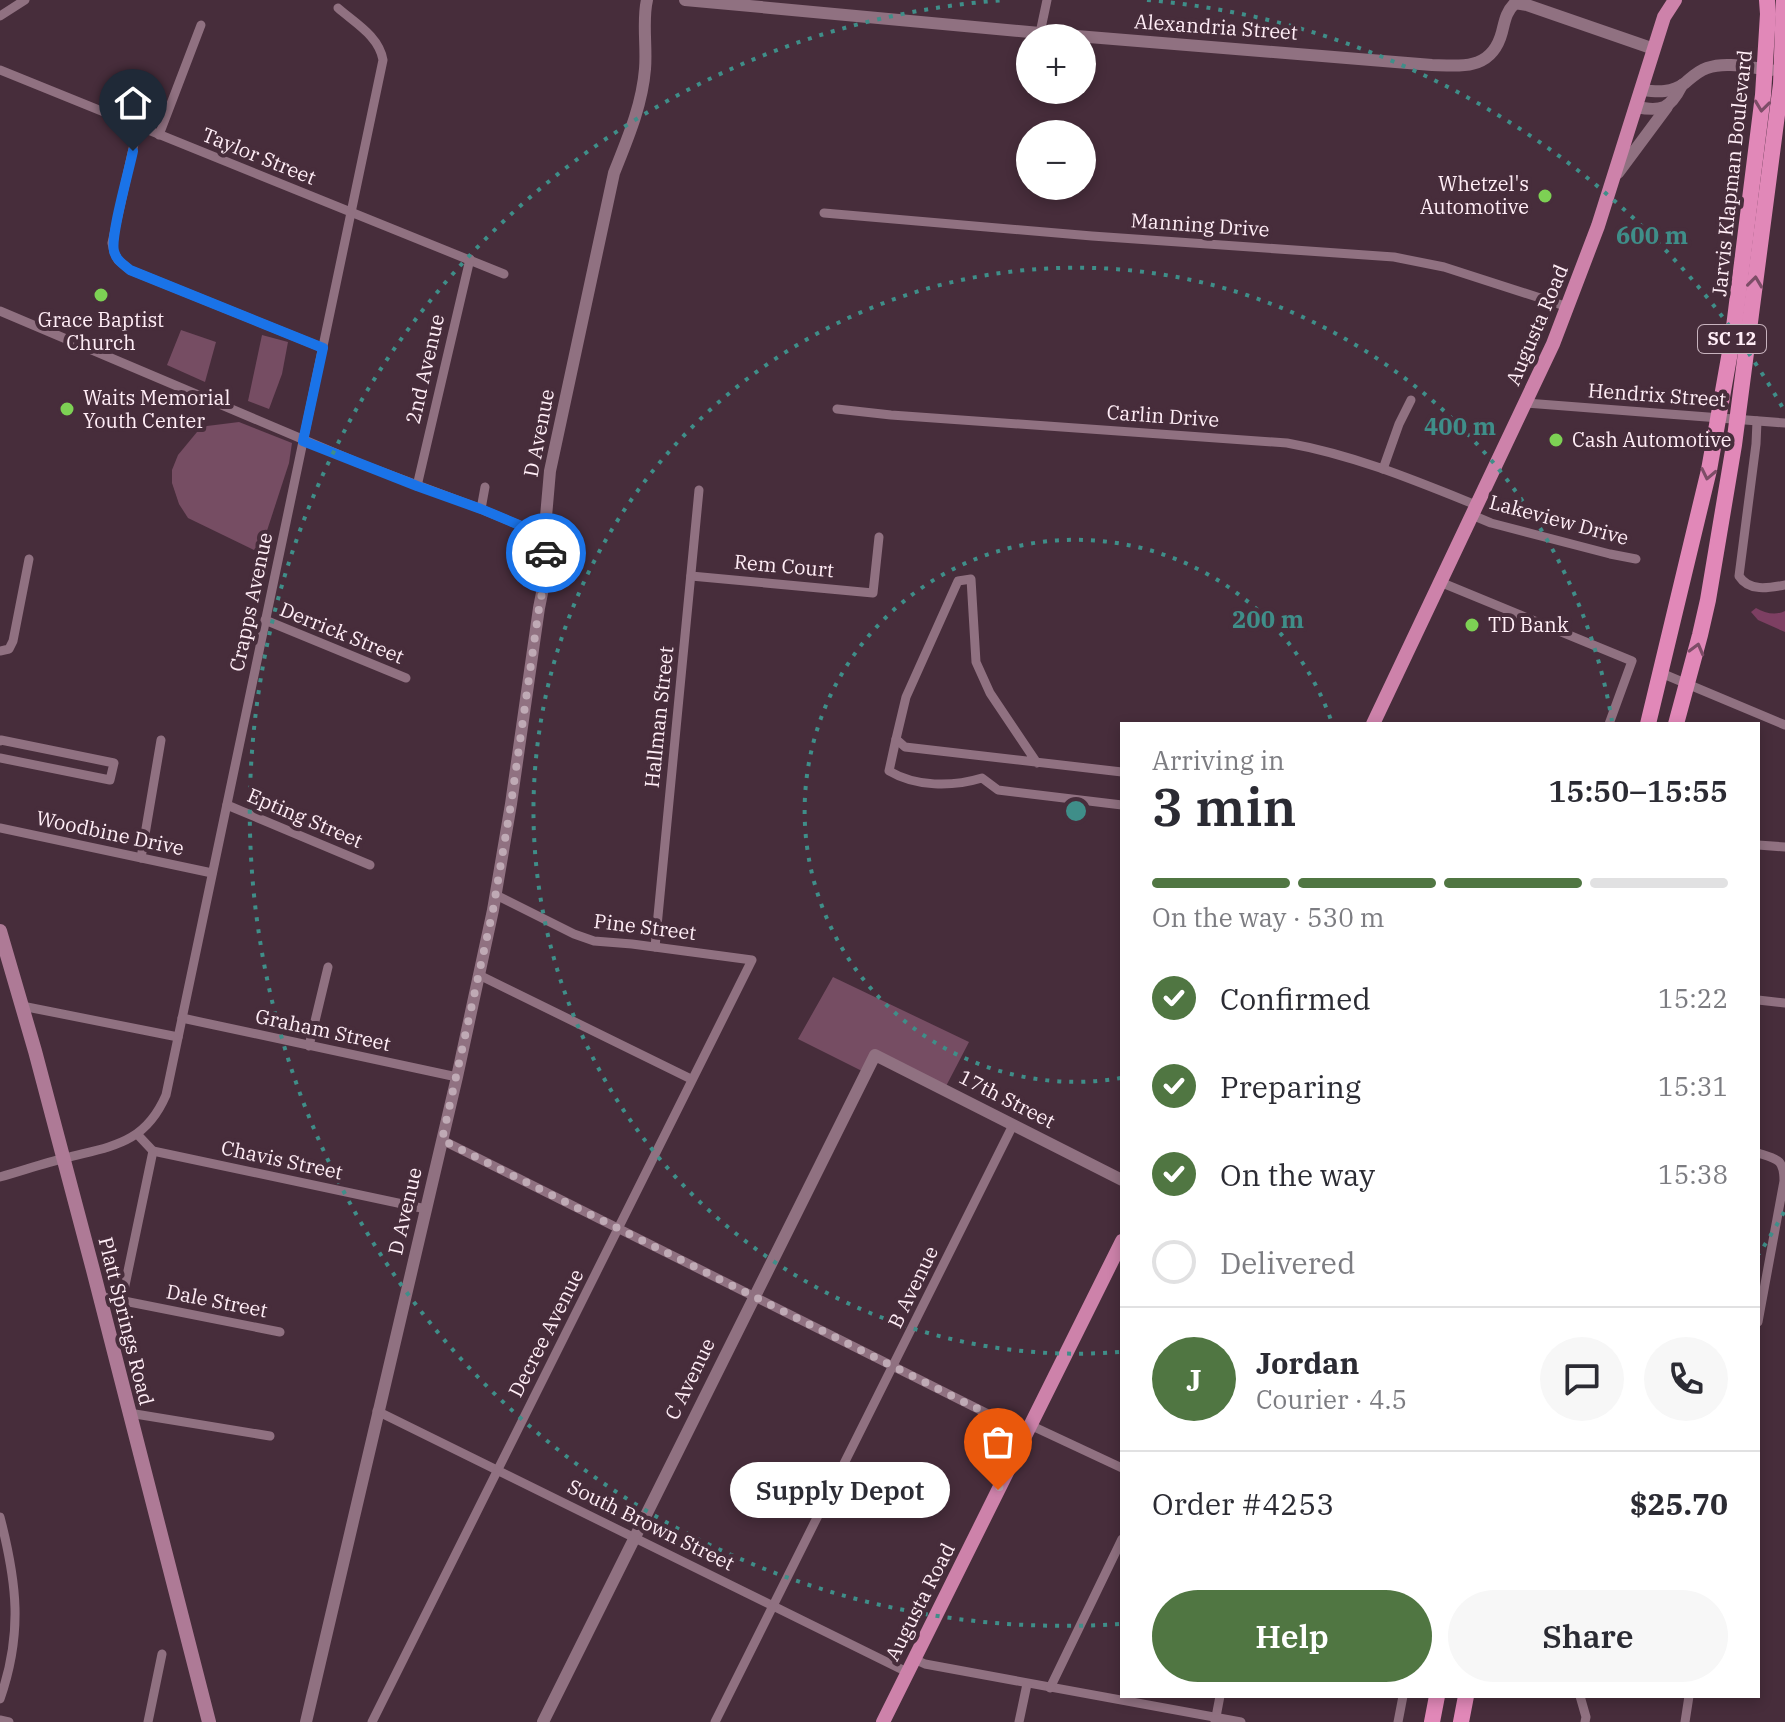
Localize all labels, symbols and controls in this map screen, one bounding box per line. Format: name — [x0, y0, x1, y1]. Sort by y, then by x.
street label: Alexandria Street — [1133, 7, 1299, 46]
map controls — [1016, 24, 1096, 200]
button: + — [1016, 24, 1096, 104]
street label: Jarvis Klapman Boulevard — [1705, 48, 1758, 298]
pin — [99, 69, 167, 151]
icon: home — [111, 81, 155, 125]
one-way arrow — [1753, 100, 1770, 113]
street label: Taylor Street — [198, 120, 320, 191]
button: − — [1016, 120, 1096, 200]
place label: Whetzel's Automotive — [1420, 170, 1529, 220]
marker: Whetzel's Automotive — [1536, 187, 1554, 205]
street label: Manning Drive — [1130, 206, 1270, 243]
text: 600 m — [1616, 219, 1688, 251]
street label: Augusta Road — [1499, 260, 1574, 389]
one-way arrow — [1747, 275, 1764, 288]
marker: Grace Baptist Church — [92, 286, 110, 304]
place label: Grace Baptist Church — [38, 306, 164, 356]
street label: 2nd Avenue — [399, 311, 450, 426]
road number: SC 12 — [1698, 325, 1766, 353]
street label: Hendrix Street — [1587, 376, 1727, 413]
place label: Waits Memorial Youth Center — [83, 384, 230, 434]
street label: D Avenue — [517, 387, 560, 479]
street label: Carlin Drive — [1106, 398, 1220, 433]
marker: Waits Memorial Youth Center — [58, 400, 76, 418]
text: 400 m — [1424, 410, 1496, 442]
place label: Cash Automotive — [1572, 426, 1732, 453]
marker: Cash Automotive — [1547, 431, 1565, 449]
one-way arrow — [1700, 466, 1717, 480]
street label: Lakeview Drive — [1486, 488, 1632, 551]
courier — [506, 513, 586, 593]
street label: Crapps Avenue — [223, 530, 278, 674]
icon: car — [524, 531, 568, 575]
street label: Rem Court — [733, 548, 835, 583]
street label: Derrick Street — [276, 595, 408, 670]
text: 200 m — [1232, 603, 1304, 635]
place label: TD Bank — [1488, 611, 1569, 638]
marker: TD Bank — [1463, 616, 1481, 634]
one-way arrow — [1687, 642, 1704, 656]
street label: Hallman Street — [638, 645, 679, 789]
text: Arriving in — [1152, 743, 1285, 777]
text: 15:50–15:55 — [1548, 771, 1728, 810]
text: 3 min — [1152, 773, 1297, 840]
street label: Epting Street — [243, 781, 367, 854]
centre of rings — [1062, 797, 1090, 825]
street label: Woodbine Drive — [34, 804, 187, 861]
text: On the way · 530 m — [1152, 900, 1385, 934]
street label: Pine Street — [592, 907, 698, 946]
icon: check — [1152, 976, 1196, 1020]
text: Confirmed — [1220, 979, 1371, 1018]
text: 15:22 — [1658, 981, 1728, 1015]
street label: Graham Street — [253, 1002, 393, 1057]
street label: 17th Street — [955, 1063, 1060, 1134]
icon: check — [1152, 1064, 1196, 1108]
text: Preparing — [1220, 1067, 1361, 1106]
text: 15:31 — [1658, 1069, 1728, 1103]
street label: Chavis Street — [219, 1133, 345, 1186]
icon: check — [1152, 1152, 1196, 1196]
text: On the way — [1220, 1155, 1375, 1194]
text: 15:38 — [1658, 1157, 1728, 1191]
street label: D Avenue — [381, 1164, 428, 1257]
street label: Platt Springs Road — [93, 1234, 160, 1408]
street label: B Avenue — [881, 1241, 944, 1332]
text: Delivered — [1220, 1243, 1355, 1282]
street label: Decree Avenue — [502, 1264, 589, 1401]
street label: Dale Street — [164, 1277, 270, 1324]
street label: C Avenue — [658, 1333, 721, 1424]
button: chat — [1540, 1337, 1624, 1421]
button: phone — [1644, 1337, 1728, 1421]
text: Jordan — [1256, 1343, 1359, 1382]
text: J — [1186, 1360, 1202, 1399]
text: Courier · 4.5 — [1256, 1382, 1407, 1416]
pin — [964, 1408, 1032, 1490]
icon: bag — [976, 1420, 1020, 1464]
callout: Supply Depot — [730, 1462, 950, 1518]
street label: South Brown Street — [563, 1472, 739, 1577]
text: Supply Depot — [756, 1473, 924, 1507]
text: Order #4253 — [1152, 1484, 1334, 1523]
text: $25.70 — [1630, 1484, 1728, 1523]
street label: Augusta Road — [878, 1538, 961, 1665]
button: Help — [1152, 1590, 1432, 1682]
button: Share — [1448, 1590, 1728, 1682]

